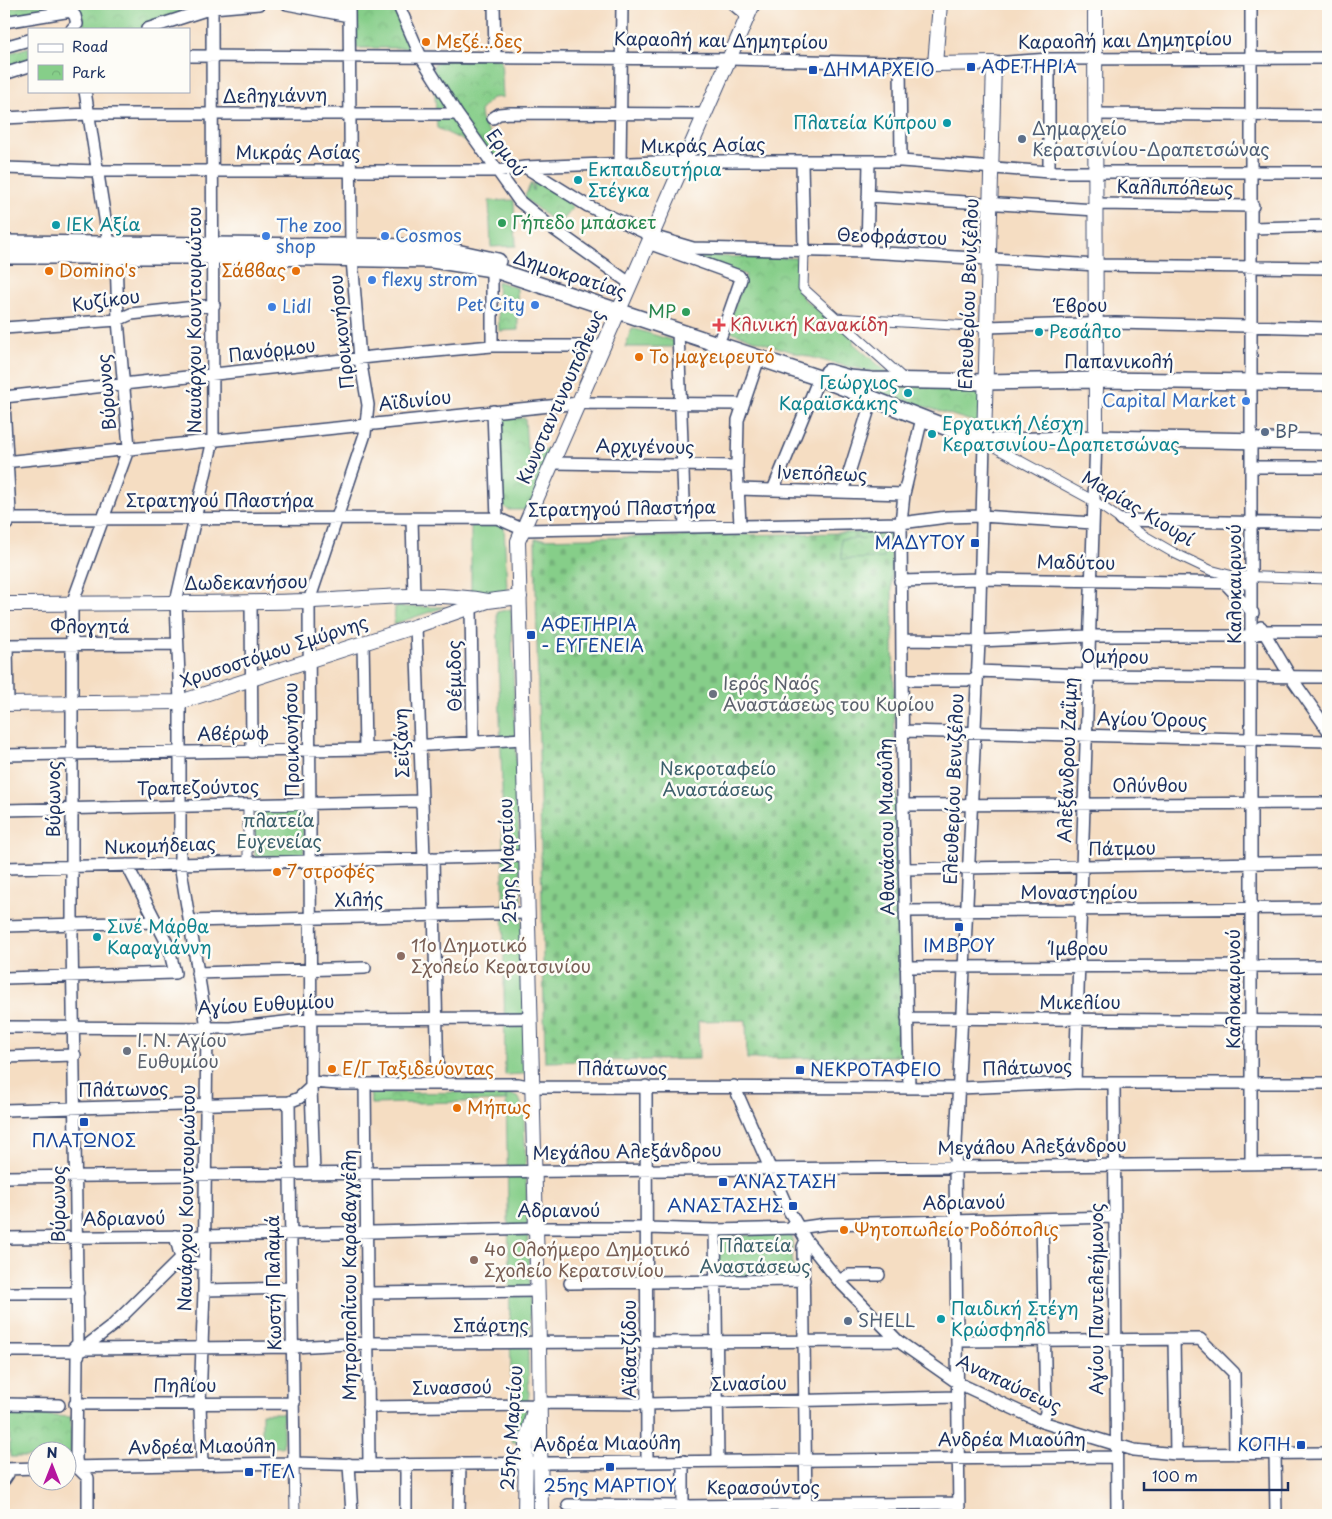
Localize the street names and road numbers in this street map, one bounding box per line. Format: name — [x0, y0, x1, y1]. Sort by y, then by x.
street label: Καραολή και Δημητρίου — [614, 24, 828, 55]
street label: Καραολή και Δημητρίου — [1018, 24, 1232, 55]
street label: Δεληγιάννη — [222, 80, 328, 109]
street label: Ερμού — [481, 123, 534, 182]
street label: Μικράς Ασίας — [640, 130, 766, 159]
street label: Μικράς Ασίας — [235, 138, 361, 165]
street label: Καλλιπόλεως — [1116, 172, 1234, 201]
street label: Ελευθερίου Βενιζέλου — [951, 198, 984, 390]
street label: Ναυάρχου Κουντουριώτου — [180, 207, 207, 433]
street label: Θεοφράστου — [836, 220, 948, 251]
street label: Δημοκρατίας — [510, 243, 631, 305]
street label: Προικονήσου — [321, 273, 360, 391]
street label: Κυζίκου — [70, 281, 142, 318]
street label: Έβρου — [1052, 291, 1108, 318]
street label: Κωνσταντινουπόλεως — [509, 305, 610, 488]
street label: Πανόρμου — [227, 331, 317, 368]
street label: Παπανικολή — [1064, 347, 1174, 374]
street label: Βύρωνος — [89, 353, 122, 431]
street label: Αϊδινίου — [377, 382, 453, 417]
street label: Αρχιγένους — [595, 431, 695, 460]
street label: Ινεπόλεως — [776, 457, 868, 488]
street label: Μαρίας Κιουρί — [1077, 463, 1201, 552]
street label: Στρατηγού Πλαστήρα — [126, 486, 314, 513]
street label: Στρατηγού Πλαστήρα — [528, 492, 717, 523]
street label: Καλοκαιρινού — [1220, 524, 1247, 644]
street label: Μαδύτου — [1036, 547, 1116, 576]
street label: Δωδεκανήσου — [184, 567, 308, 596]
street label: Χρυσοστόμου Σμύρνης — [176, 607, 371, 694]
street label: Φλογητά — [50, 612, 130, 639]
street label: Θέμιδος — [439, 640, 468, 712]
street label: Ομήρου — [1081, 641, 1149, 670]
street label: Αλεξάνδρου Ζαΐμη — [1050, 677, 1083, 843]
street label: Προικονήσου — [276, 682, 305, 798]
street label: Ελευθερίου Βενιζέλου — [936, 693, 969, 885]
street label: Αγίου Όρους — [1097, 704, 1207, 733]
street label: Σεϊζάνη — [386, 708, 415, 778]
street label: Αβέρωφ — [197, 718, 269, 747]
street label: Αθανάσιου Μιαούλη — [870, 738, 901, 916]
street label: Βύρωνος — [39, 761, 66, 837]
street label: Ολύνθου — [1112, 771, 1188, 798]
street label: Τραπεζούντος — [137, 772, 259, 801]
street label: 25ης Μαρτίου — [491, 798, 522, 924]
street label: Νικομήδειας — [104, 829, 216, 860]
street label: Πάτμου — [1088, 833, 1156, 862]
street label: Μοναστηρίου — [1020, 878, 1138, 905]
street label: Χιλής — [334, 885, 384, 912]
street label: Καλοκαιρινού — [1219, 929, 1246, 1049]
street label: Ίμβρου — [1048, 934, 1108, 961]
street label: Αγίου Ευθυμίου — [197, 986, 335, 1021]
street label: Μικελίου — [1039, 988, 1121, 1015]
street label: Πλάτωνος — [981, 1051, 1073, 1082]
street label: Πλάτωνος — [577, 1054, 667, 1081]
street label: Πλάτωνος — [77, 1074, 169, 1103]
street label: Ναυάρχου Κουντουριώτου — [170, 1084, 201, 1312]
street label: Μεγάλου Αλεξάνδρου — [937, 1130, 1127, 1161]
street label: Μεγάλου Αλεξάνδρου — [532, 1135, 722, 1166]
street label: Μητροπολίτου Καραβαγγέλη — [335, 1149, 362, 1401]
street label: Βύρωνος — [44, 1166, 71, 1242]
street label: Αδριανού — [922, 1187, 1006, 1216]
street label: Αδριανού — [518, 1196, 600, 1223]
street label: Αδριανού — [82, 1203, 166, 1232]
street label: Αγίου Παντελεήμονος — [1082, 1203, 1109, 1395]
street label: Κωστή Παλαμά — [258, 1215, 287, 1351]
street label: Αϊβατζίδου — [615, 1300, 642, 1398]
street label: Σπάρτης — [453, 1311, 529, 1338]
street label: Αναπαύσεως — [953, 1346, 1067, 1419]
street label: 25ης Μαρτίου — [493, 1364, 528, 1492]
street label: Σινασίου — [711, 1368, 787, 1397]
street label: Πηλίου — [153, 1371, 217, 1398]
street label: Σινασσού — [412, 1372, 492, 1401]
street label: Ανδρέα Μιαούλη — [938, 1425, 1086, 1452]
street label: Ανδρέα Μιαούλη — [533, 1428, 681, 1457]
street label: Ανδρέα Μιαούλη — [128, 1431, 276, 1460]
street label: Κερασούντος — [706, 1473, 820, 1500]

